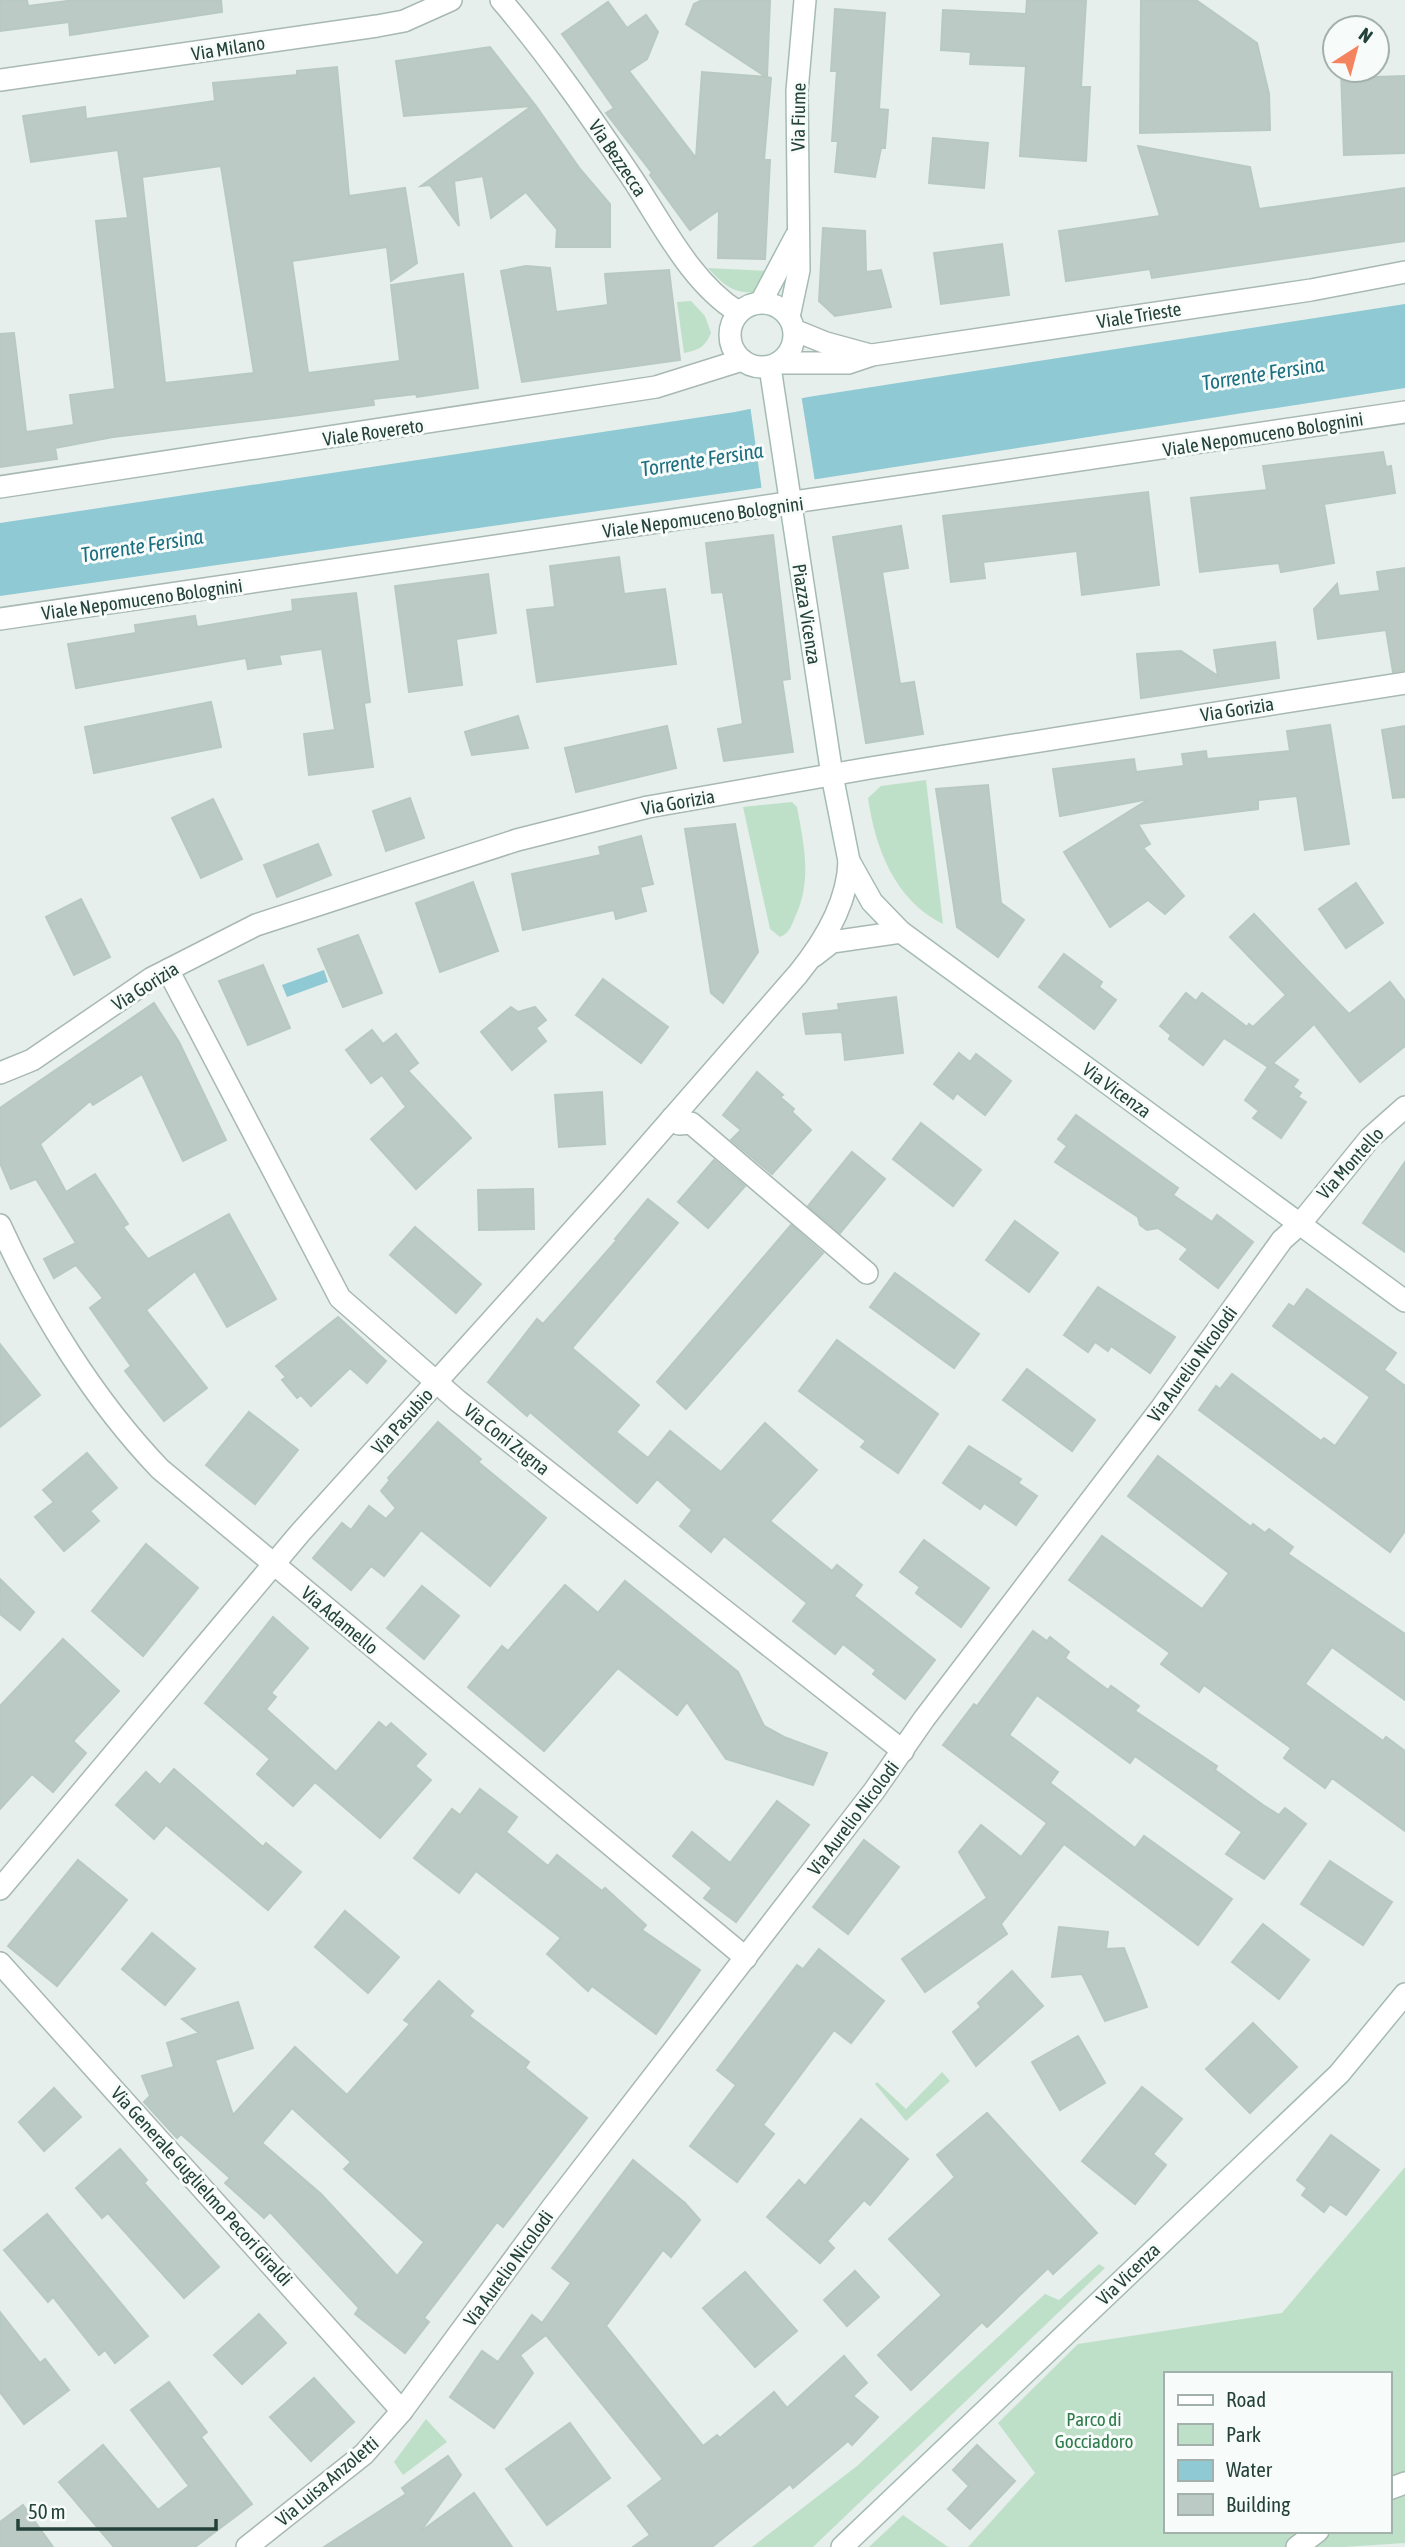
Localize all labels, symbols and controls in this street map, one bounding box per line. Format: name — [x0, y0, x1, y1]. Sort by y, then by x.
north arrow — [1321, 14, 1391, 84]
text: N — [1355, 23, 1377, 47]
street label: Via Milano — [190, 31, 266, 65]
street label: Via Fiume — [786, 82, 810, 152]
street label: Via Bezzecca — [584, 116, 652, 200]
street label: Viale Trieste — [1095, 297, 1183, 333]
water label: Torrente Fersina — [1200, 351, 1326, 395]
street label: Viale Nepomuceno Bolognini — [1161, 407, 1365, 461]
street label: Viale Rovereto — [321, 414, 425, 450]
water label: Torrente Fersina — [639, 437, 765, 481]
street label: Viale Nepomuceno Bolognini — [601, 492, 805, 542]
water label: Torrente Fersina — [79, 523, 205, 567]
street label: Piazza Vicenza — [788, 562, 826, 666]
street label: Viale Nepomuceno Bolognini — [40, 574, 244, 624]
street label: Via Gorizia — [1199, 692, 1275, 726]
street label: Via Gorizia — [640, 785, 716, 819]
street label: Via Gorizia — [108, 957, 182, 1015]
street label: Via Vicenza — [1078, 1058, 1156, 1122]
street label: Via Montello — [1312, 1123, 1388, 1203]
street label: Via Aurelio Nicolodi — [1143, 1302, 1241, 1426]
street label: Via Pasubio — [367, 1383, 437, 1458]
street label: Via Coni Zugna — [460, 1399, 554, 1479]
street label: Via Adamello — [297, 1582, 383, 1658]
street label: Via Aurelio Nicolodi — [803, 1756, 903, 1880]
street label: Via Generale Guglielmo Pecori Giraldi — [107, 2082, 297, 2290]
street label: Via Aurelio Nicolodi — [459, 2206, 557, 2330]
street label: Via Vicenza — [1092, 2239, 1164, 2309]
legend — [1164, 2372, 1391, 2533]
text: Road — [1226, 2387, 1266, 2411]
park label: Parco di Gocciadoro — [1055, 2408, 1133, 2452]
text: Park — [1226, 2422, 1261, 2446]
street label: Via Luisa Anzoletti — [271, 2432, 383, 2530]
text: Water — [1226, 2457, 1273, 2481]
scale bar — [18, 2488, 215, 2532]
text: Building — [1226, 2492, 1290, 2516]
text: 50 m — [28, 2499, 66, 2523]

